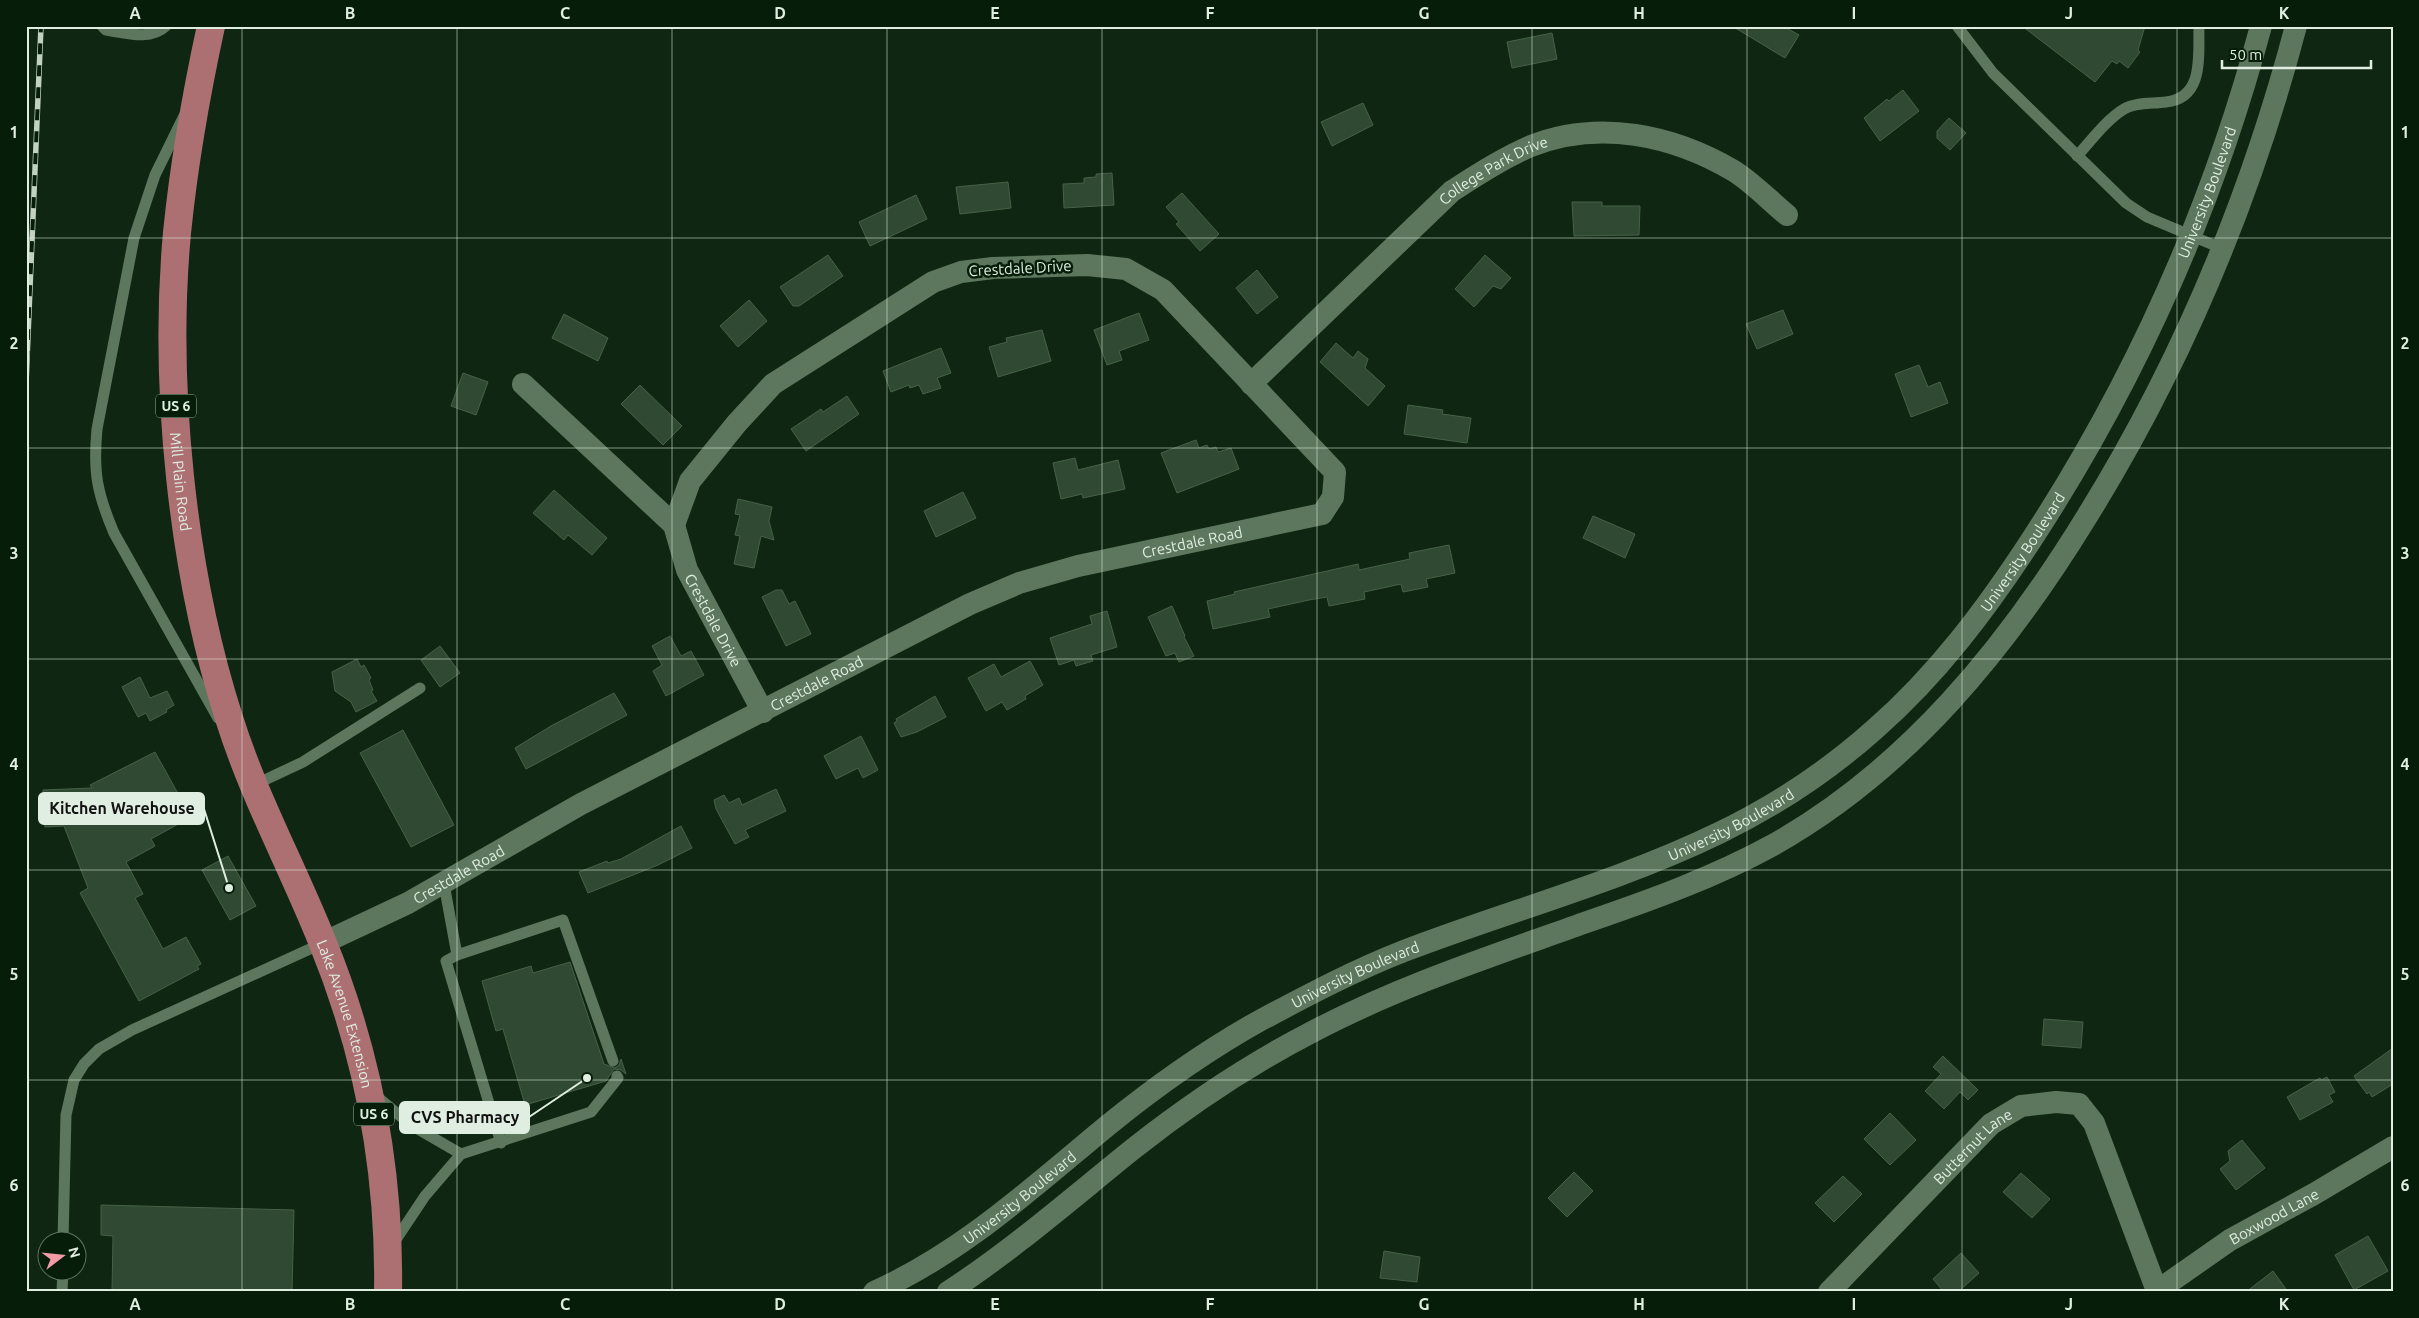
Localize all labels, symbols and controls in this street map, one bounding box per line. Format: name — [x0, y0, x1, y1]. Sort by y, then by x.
text: A — [129, 4, 141, 22]
text: B — [345, 4, 355, 22]
text: C — [560, 4, 570, 22]
text: D — [774, 4, 786, 22]
text: E — [990, 4, 1000, 22]
text: F — [1206, 4, 1215, 22]
text: G — [1418, 4, 1430, 22]
text: H — [1633, 4, 1645, 22]
text: I — [1852, 4, 1856, 22]
text: J — [2065, 4, 2073, 22]
text: K — [2279, 4, 2290, 22]
scale bar — [2222, 38, 2370, 70]
text: 50 m — [2229, 46, 2262, 63]
text: 1 — [9, 123, 19, 141]
text: 1 — [2400, 123, 2410, 141]
street label: University Boulevard — [2174, 124, 2239, 261]
street label: College Park Drive — [1435, 132, 1550, 208]
street label: Crestdale Drive — [968, 257, 1072, 279]
text: 2 — [9, 334, 19, 352]
text: 2 — [2400, 334, 2410, 352]
road number: US 6 — [156, 394, 196, 418]
street label: Mill Plain Road — [168, 432, 195, 532]
street label: University Boulevard — [1976, 489, 2068, 614]
street label: Crestdale Road — [1140, 523, 1244, 561]
text: 3 — [9, 544, 19, 562]
text: 3 — [2400, 544, 2410, 562]
street label: Crestdale Drive — [682, 570, 746, 669]
street label: Crestdale Road — [767, 652, 866, 714]
text: 4 — [9, 755, 19, 773]
text: 4 — [2400, 755, 2410, 773]
street label: University Boulevard — [1665, 785, 1797, 863]
callout: Kitchen Warehouse — [39, 793, 204, 824]
text: Kitchen Warehouse — [49, 799, 195, 817]
street label: Crestdale Road — [410, 841, 507, 907]
street label: Lake Avenue Extension — [314, 937, 376, 1090]
street label: University Boulevard — [1288, 938, 1421, 1011]
text: 5 — [9, 965, 19, 983]
text: 5 — [2400, 965, 2410, 983]
road number: US 6 — [354, 1102, 394, 1126]
callout: CVS Pharmacy — [400, 1102, 529, 1133]
street label: Butternut Lane — [1930, 1105, 2015, 1187]
text: CVS Pharmacy — [411, 1108, 520, 1126]
street label: University Boulevard — [960, 1147, 1079, 1247]
text: 6 — [9, 1176, 19, 1194]
text: 6 — [2400, 1176, 2410, 1194]
street label: Boxwood Lane — [2226, 1185, 2322, 1247]
north arrow — [38, 1230, 88, 1280]
text: N — [65, 1245, 84, 1260]
text: A — [129, 1295, 141, 1313]
text: B — [345, 1295, 355, 1313]
text: C — [560, 1295, 570, 1313]
text: D — [774, 1295, 786, 1313]
text: E — [990, 1295, 1000, 1313]
text: F — [1206, 1295, 1215, 1313]
text: G — [1418, 1295, 1430, 1313]
text: H — [1633, 1295, 1645, 1313]
text: I — [1852, 1295, 1856, 1313]
text: J — [2065, 1295, 2073, 1313]
text: K — [2279, 1295, 2290, 1313]

